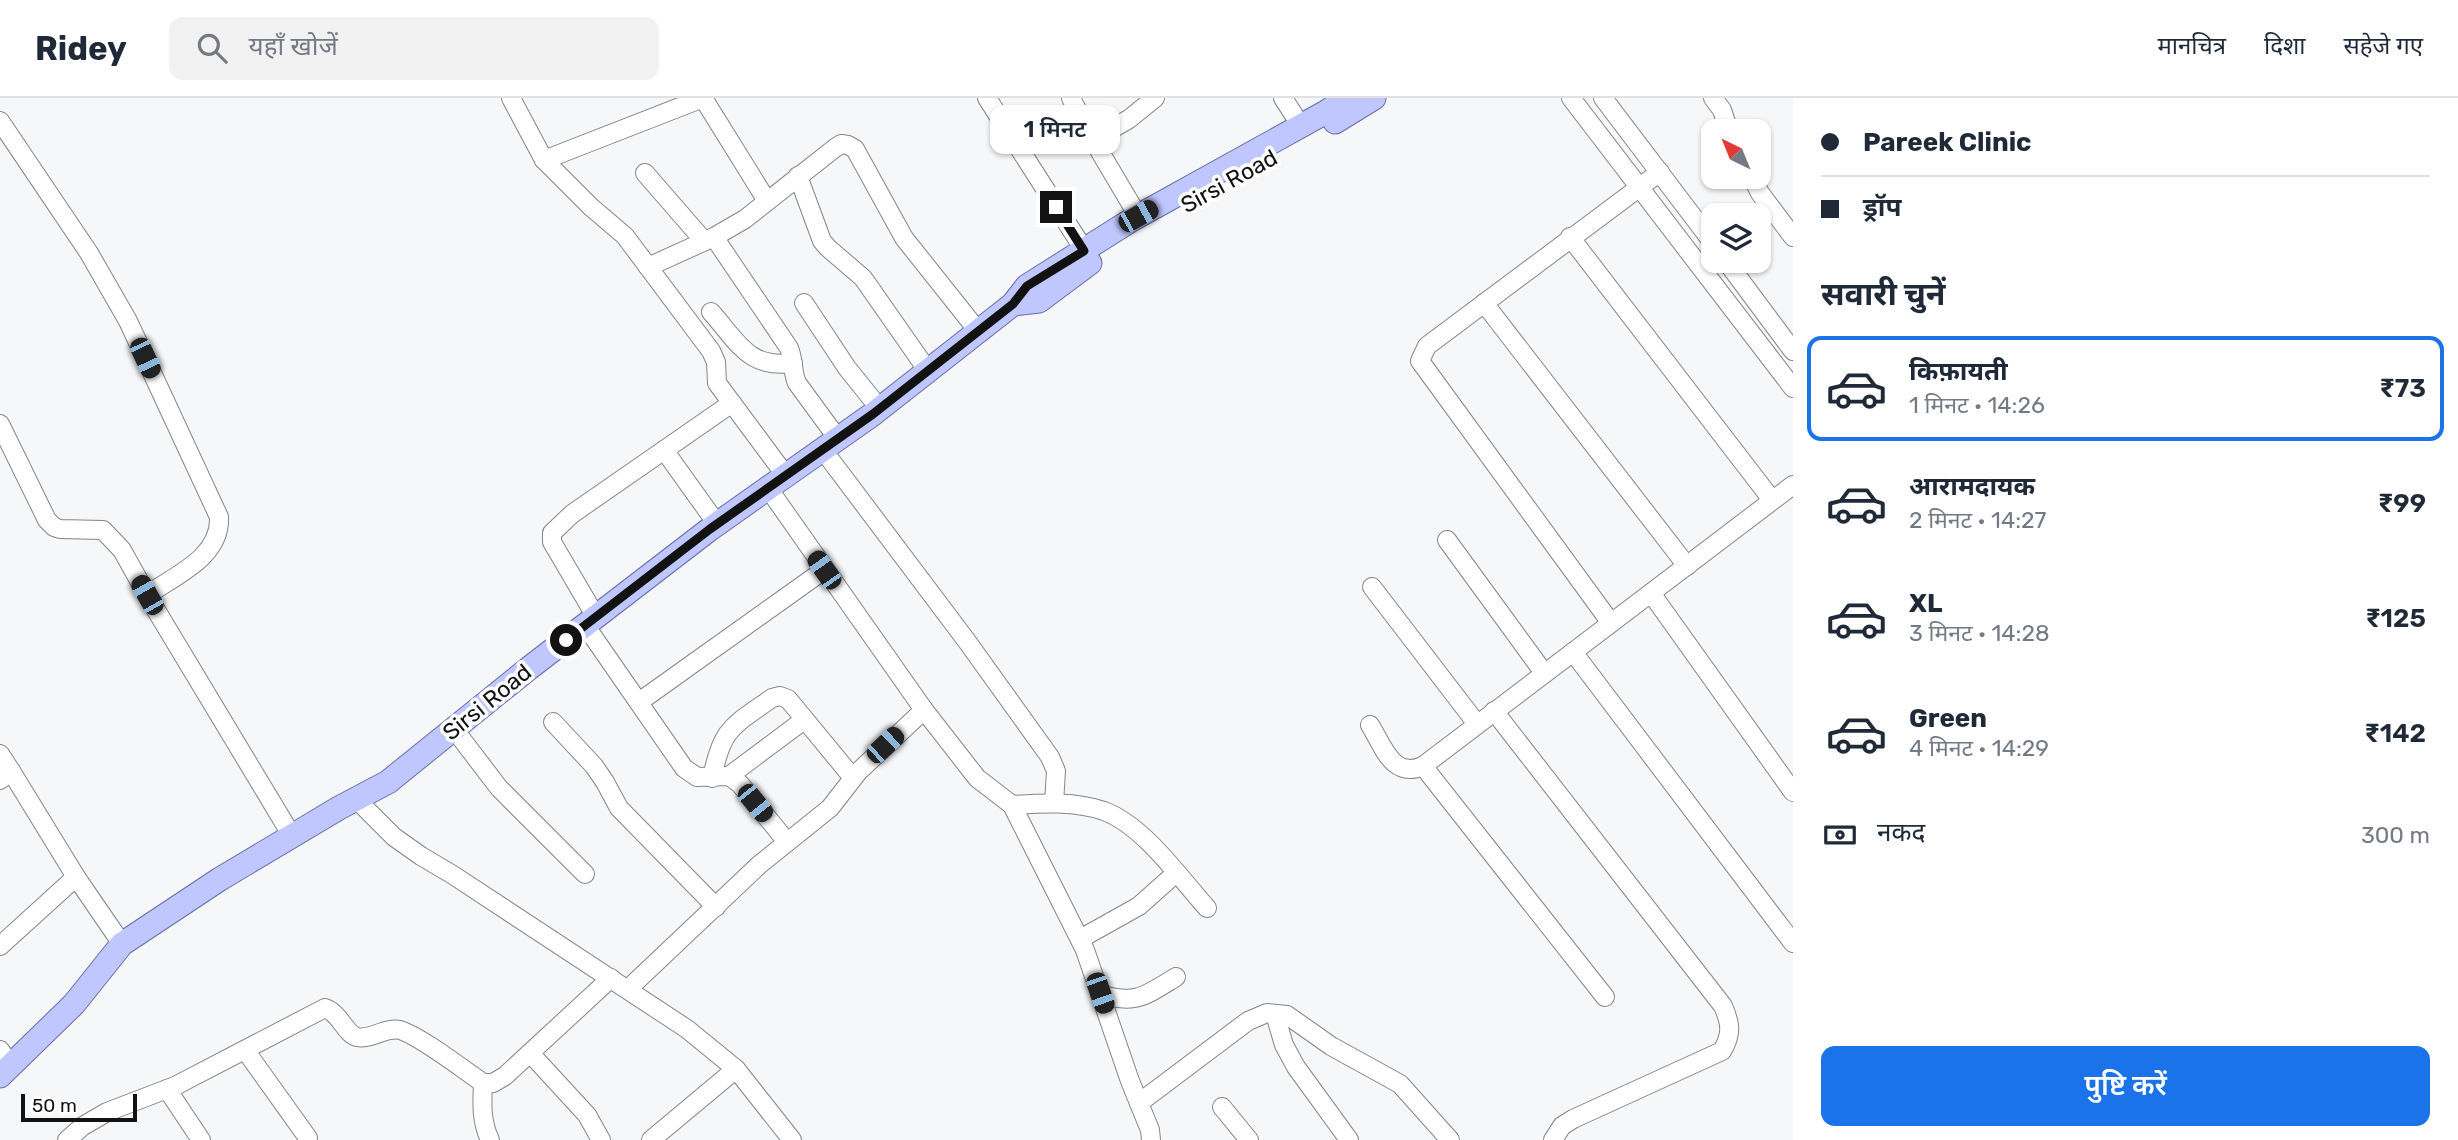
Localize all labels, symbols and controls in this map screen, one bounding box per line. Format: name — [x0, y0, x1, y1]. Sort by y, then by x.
search box — [169, 17, 659, 80]
text: Ridey — [35, 29, 127, 68]
icon: search — [193, 29, 231, 67]
text: यहाँ खोजें — [249, 31, 338, 62]
text: मानचित्र — [2157, 32, 2226, 60]
text: दिशा — [2264, 32, 2306, 60]
text: सहेजे गए — [2344, 32, 2423, 60]
callout: 1 मिनट — [991, 105, 1121, 154]
text: 1 मिनट — [1024, 115, 1086, 143]
north arrow — [1701, 119, 1771, 189]
map controls — [1701, 119, 1771, 273]
text: Pareek Clinic — [1863, 127, 2031, 158]
street label: Sirsi Road — [1176, 143, 1282, 219]
route end — [1040, 191, 1072, 223]
text: ड्रॉप — [1863, 192, 1901, 223]
car — [1115, 197, 1162, 235]
button: layers — [1701, 203, 1771, 273]
text: सवारी चुनें — [1821, 275, 1946, 313]
car — [127, 335, 164, 381]
text: किफ़ायती — [1909, 356, 2008, 387]
icon: car — [1825, 357, 1888, 420]
text: ₹73 — [2379, 373, 2426, 404]
text: 1 मिनट · 14:26 — [1909, 391, 2045, 419]
text: आरामदायक — [1909, 471, 2035, 502]
icon: car — [1825, 472, 1888, 535]
text: ₹99 — [2378, 488, 2426, 519]
text: 2 मिनट · 14:27 — [1909, 506, 2046, 534]
car — [804, 547, 845, 593]
car — [128, 572, 167, 618]
icon: car — [1825, 587, 1888, 650]
text: XL — [1909, 588, 1942, 619]
text: ₹125 — [2365, 603, 2426, 634]
text: 3 मिनट · 14:28 — [1909, 619, 2050, 647]
route start — [550, 624, 582, 656]
street label: Sirsi Road — [437, 658, 537, 746]
icon: car — [1825, 702, 1888, 765]
text: Green — [1909, 703, 1987, 734]
text: ₹142 — [2364, 718, 2426, 749]
car — [863, 723, 908, 767]
text: 4 मिनट · 14:29 — [1909, 734, 2049, 762]
car — [734, 780, 777, 826]
icon: cash — [1821, 816, 1859, 854]
text: नकद — [1877, 817, 1925, 848]
text: 300 m — [2361, 821, 2430, 849]
car — [1084, 970, 1117, 1016]
button: पुष्टि करें — [1821, 1046, 2430, 1126]
scale bar — [21, 1091, 136, 1123]
text: 50 m — [32, 1094, 77, 1117]

